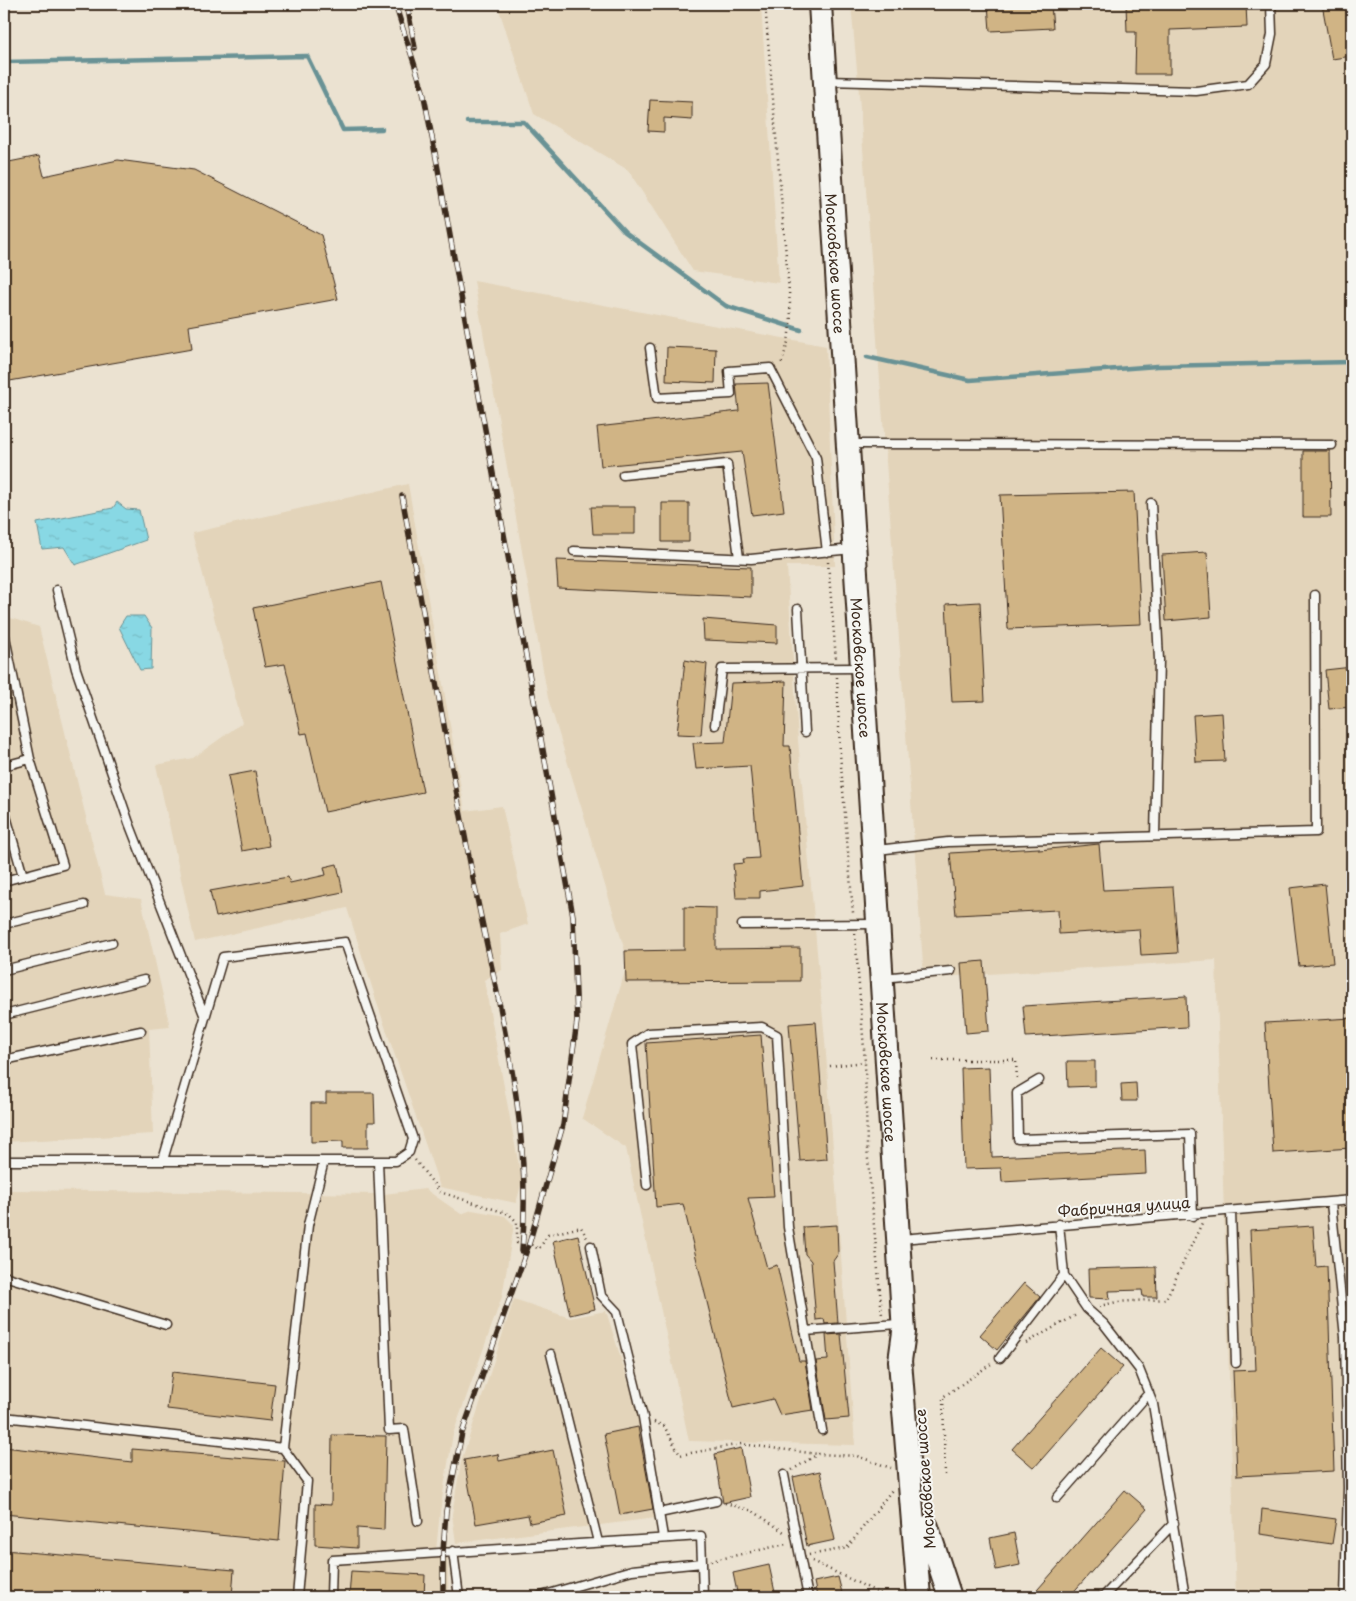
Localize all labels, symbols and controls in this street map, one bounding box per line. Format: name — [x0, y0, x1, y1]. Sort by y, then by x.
street label: Московское шоссе — [820, 193, 852, 334]
street label: Московское шоссе — [846, 597, 878, 739]
street label: Московское шоссе — [872, 1001, 903, 1143]
street label: Фабричная улица — [1057, 1190, 1192, 1222]
street label: Московское шоссе — [908, 1408, 940, 1550]

